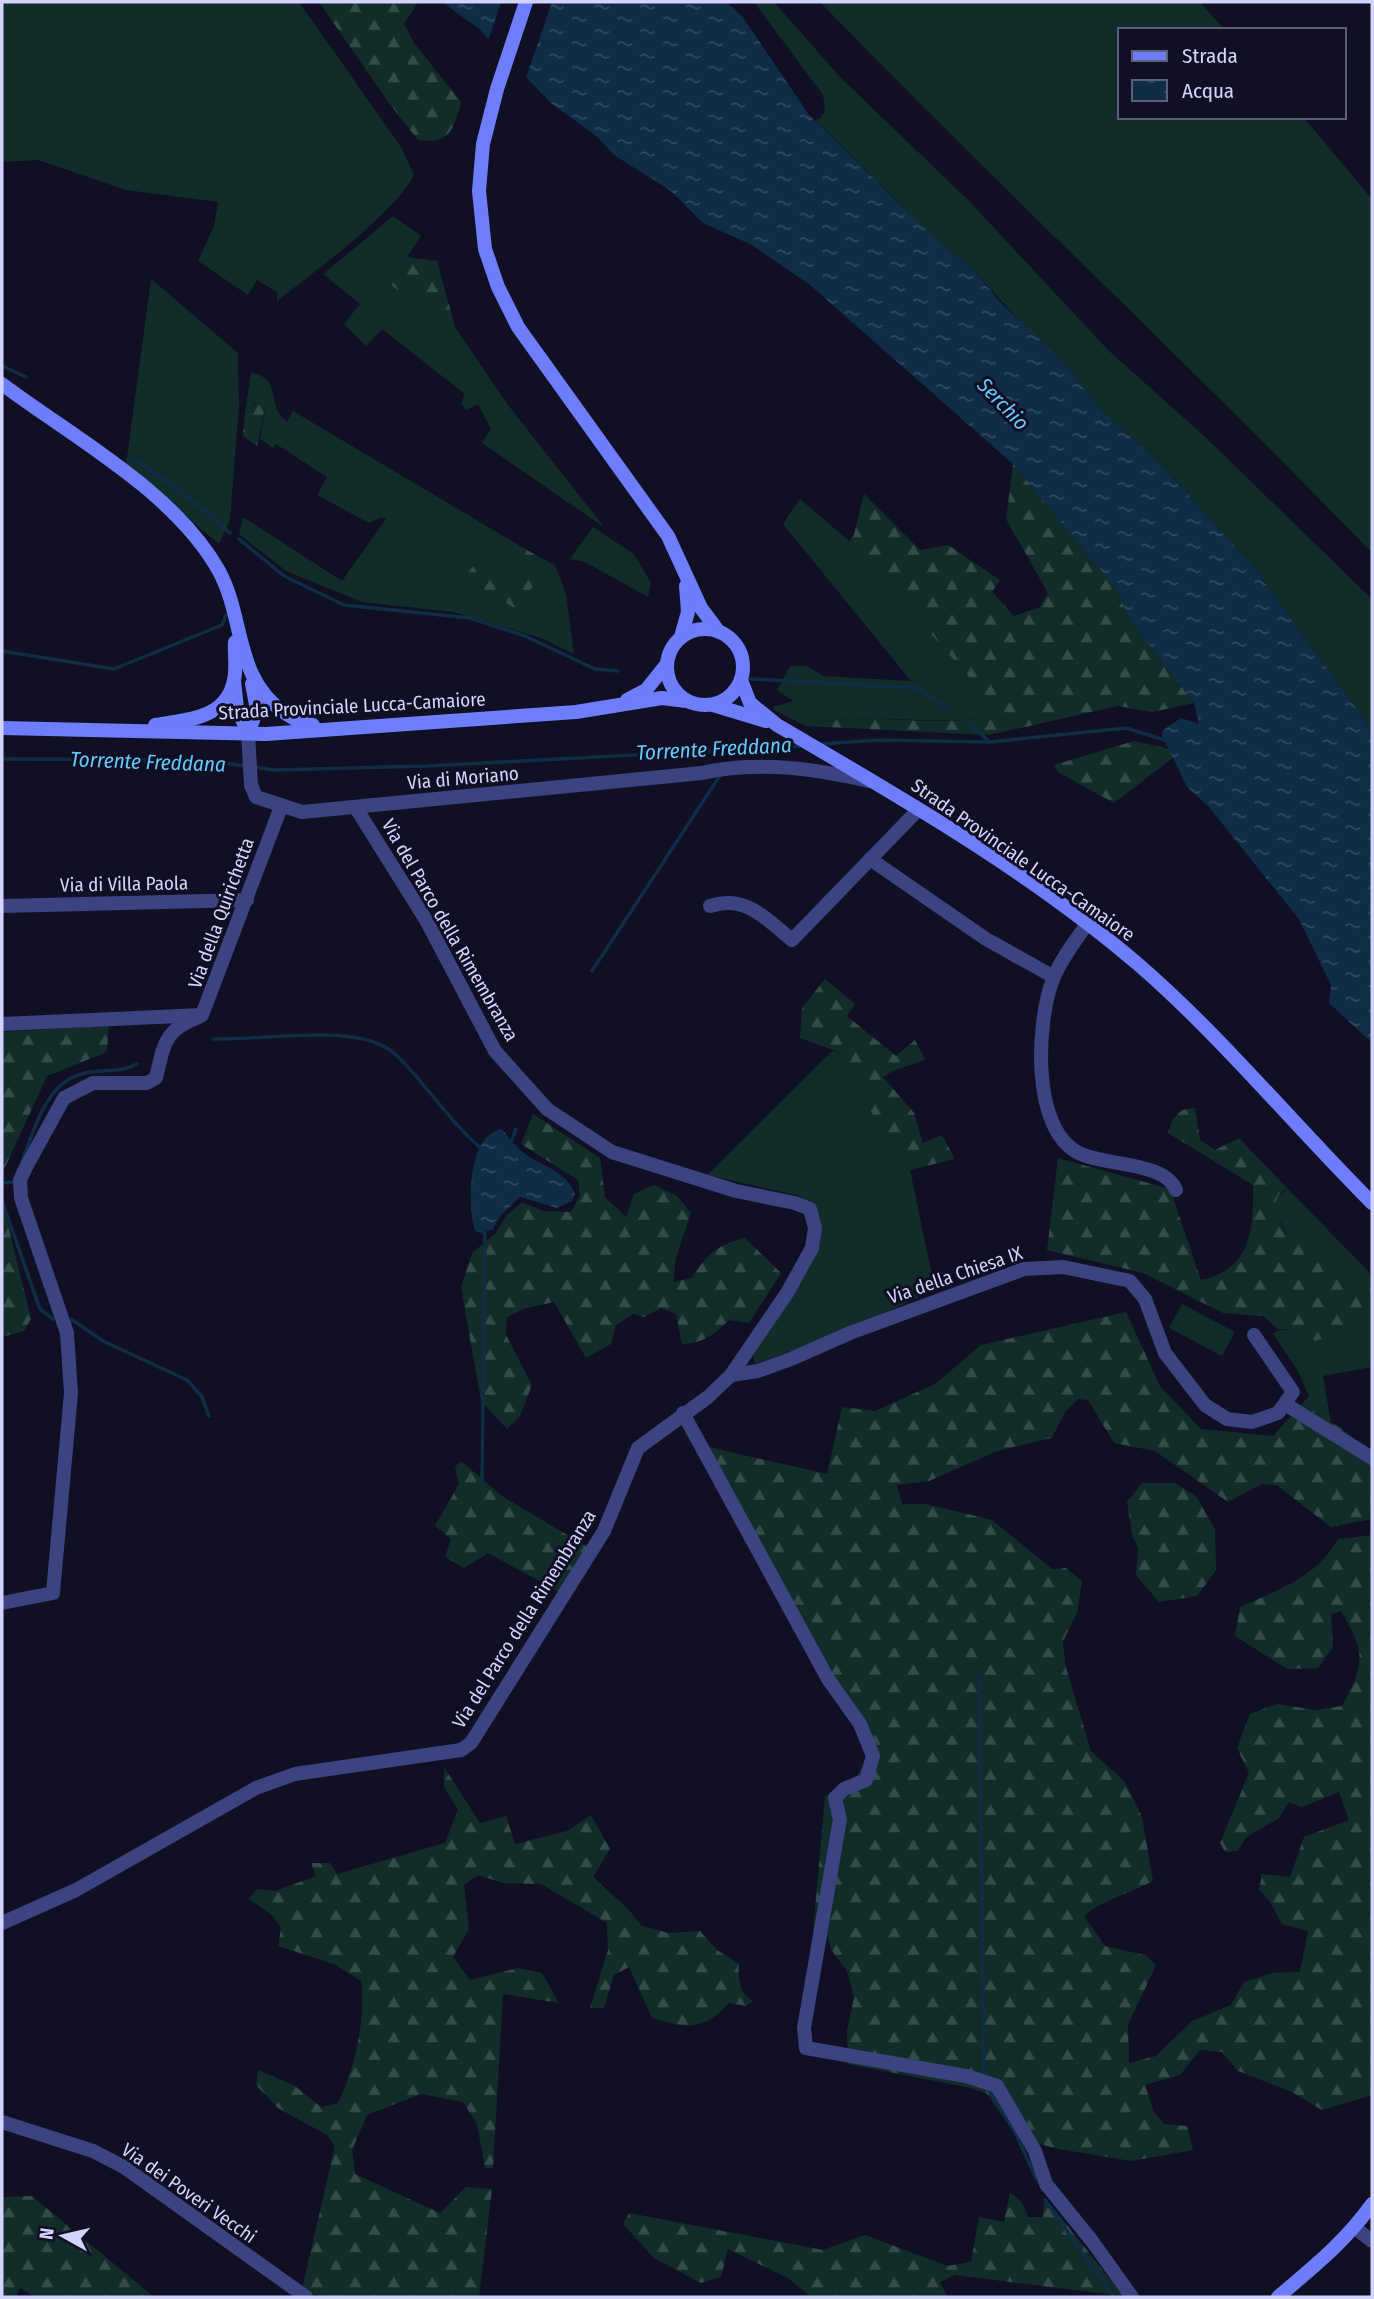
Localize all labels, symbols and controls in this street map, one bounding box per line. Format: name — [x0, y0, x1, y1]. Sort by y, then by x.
legend — [1118, 28, 1346, 119]
text: Strada — [1182, 43, 1238, 69]
text: Acqua — [1182, 78, 1234, 104]
water label: Serchio — [971, 372, 1034, 436]
street label: Strada Provinciale Lucca-Camaiore — [218, 688, 486, 724]
water label: Torrente Freddana — [636, 732, 792, 766]
water label: Torrente Freddana — [70, 746, 226, 778]
street label: Via di Moriano — [406, 762, 520, 794]
street label: Strada Provinciale Lucca-Camaiore — [907, 774, 1139, 946]
street label: Via del Parco della Rimembranza — [377, 815, 523, 1045]
street label: Via della Quirichetta — [183, 834, 259, 992]
street label: Via di Villa Paola — [60, 871, 188, 897]
street label: Via della Chiesa IX — [885, 1241, 1026, 1309]
street label: Via del Parco della Rimembranza — [447, 1506, 601, 1732]
street label: Via dei Poveri Vecchi — [117, 2138, 261, 2248]
north arrow — [28, 2201, 98, 2271]
text: N — [34, 2226, 59, 2241]

